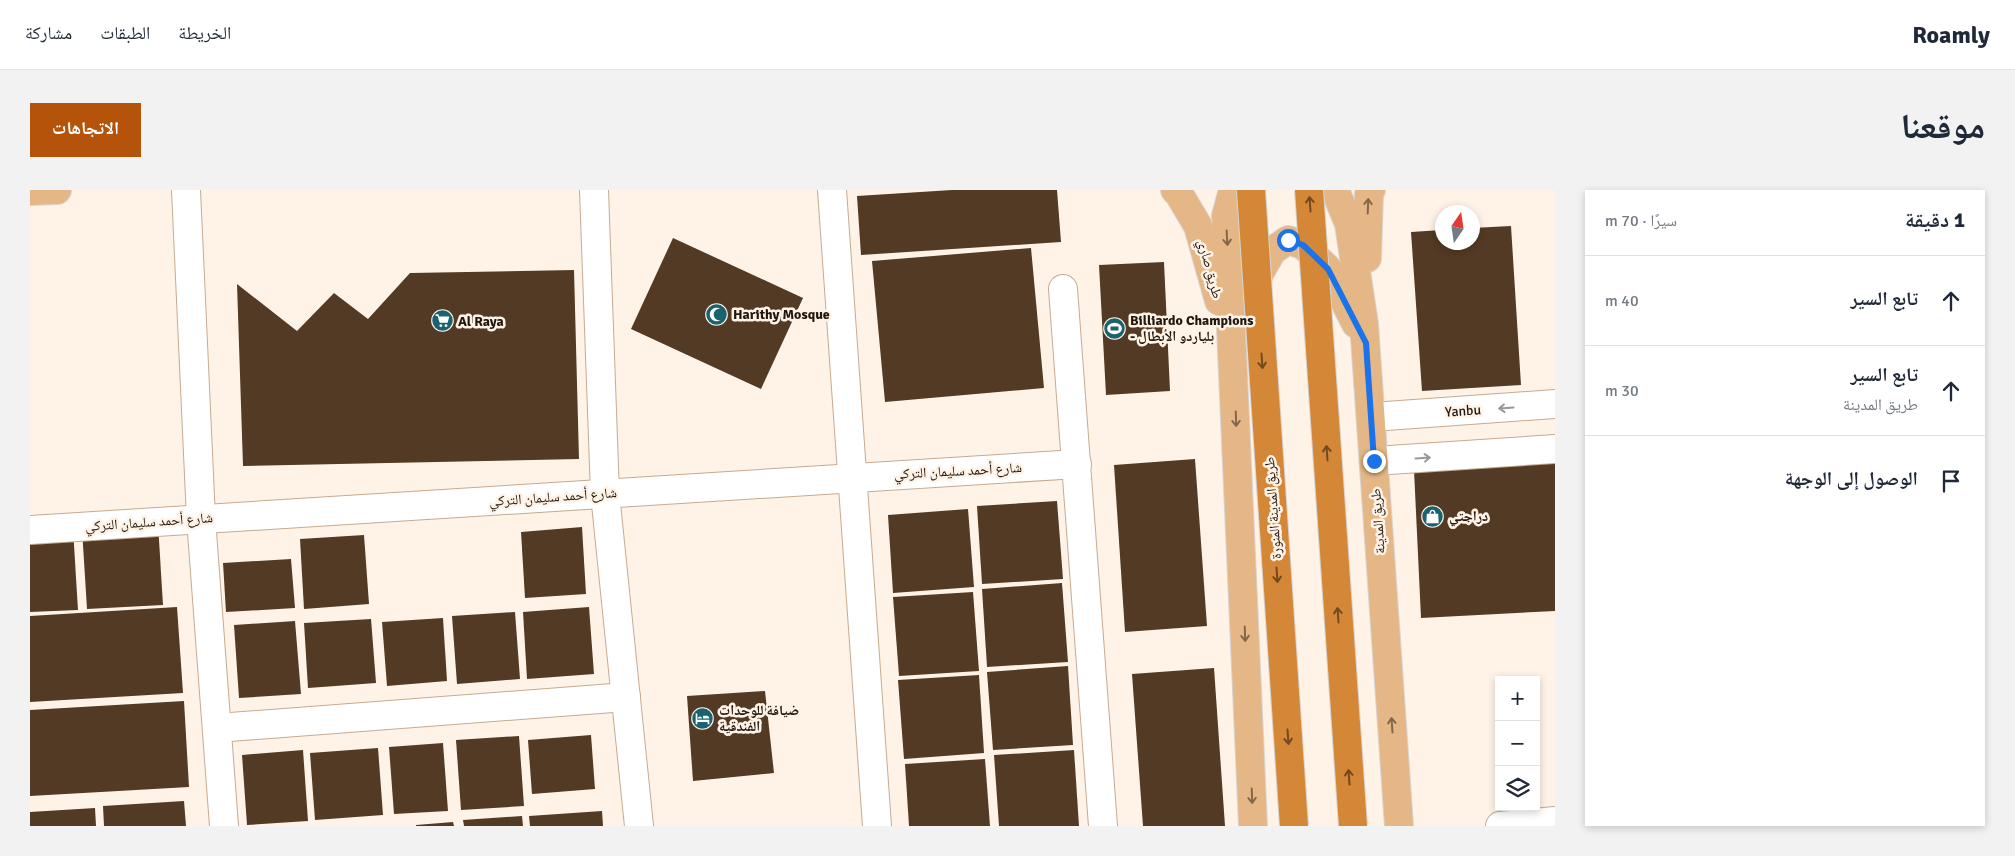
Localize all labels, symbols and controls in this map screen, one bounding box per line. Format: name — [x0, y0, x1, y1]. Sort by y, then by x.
text: Roamly — [1912, 20, 1990, 50]
text: مشاركة — [25, 22, 72, 44]
text: الطبقات — [100, 22, 150, 44]
text: الخريطة — [178, 22, 231, 44]
button: الاتجاهات — [30, 103, 141, 157]
text: موقعنا — [1900, 105, 1985, 148]
one-way arrow — [1306, 196, 1315, 212]
one-way arrow — [1364, 198, 1373, 214]
north arrow — [1435, 205, 1480, 250]
text: 1 دقيقة — [1905, 207, 1965, 233]
text: سيرًا · 70 m — [1605, 211, 1677, 231]
one-way arrow — [1222, 229, 1231, 245]
route start — [1277, 229, 1300, 252]
street label: طريق صاري — [1192, 238, 1226, 301]
text: تابع السير — [1850, 287, 1918, 311]
icon: ahead — [1937, 287, 1965, 315]
text: 40 m — [1605, 291, 1639, 311]
mosque icon: Harithy Mosque — [705, 302, 729, 326]
place label: Harithy Mosque — [733, 306, 830, 323]
supermarket icon: Al Raya — [430, 309, 454, 333]
place label: Billiardo Champions - بلياردو الأبطال — [1130, 312, 1253, 345]
place label: Al Raya — [458, 313, 504, 330]
sports icon: Billiardo Champions - بلياردو الأبطال — [1102, 316, 1126, 340]
one-way arrow — [1258, 353, 1267, 369]
text: تابع السير — [1850, 363, 1918, 387]
icon: ahead — [1937, 377, 1965, 405]
text: 30 m — [1605, 381, 1639, 401]
text: طريق المدينة — [1843, 395, 1918, 415]
street label: Yanbu — [1444, 401, 1482, 421]
one-way arrow — [1499, 403, 1515, 412]
one-way arrow — [1231, 411, 1240, 427]
one-way arrow — [1323, 445, 1332, 461]
route end — [1363, 450, 1386, 473]
one-way arrow — [1414, 453, 1430, 463]
street label: طريق المدينة المنورة — [1261, 456, 1286, 560]
street label: شارع أحمد سليمان التركي — [894, 459, 1023, 485]
text: الوصول إلى الوجهة — [1785, 467, 1918, 491]
icon: arrive — [1937, 467, 1965, 495]
street label: شارع أحمد سليمان التركي — [488, 484, 618, 512]
street label: طريق المدينة — [1367, 488, 1390, 554]
shop icon: دراجتي — [1421, 504, 1445, 528]
place label: دراجتي — [1449, 508, 1488, 527]
street label: شارع أحمد سليمان التركي — [84, 509, 214, 537]
one-way arrow — [1273, 567, 1282, 583]
one-way arrow — [1334, 608, 1343, 624]
one-way arrow — [1240, 626, 1249, 642]
map controls — [1495, 676, 1540, 811]
button: + — [1495, 676, 1540, 721]
place label: ضيافة للوحدات الفندقية — [719, 702, 799, 735]
hotel icon: ضيافة للوحدات الفندقية — [691, 706, 715, 730]
one-way arrow — [1387, 717, 1397, 733]
button: − — [1495, 721, 1540, 766]
one-way arrow — [1284, 729, 1293, 745]
button: layers — [1495, 766, 1540, 811]
one-way arrow — [1345, 770, 1354, 786]
one-way arrow — [1247, 788, 1256, 804]

